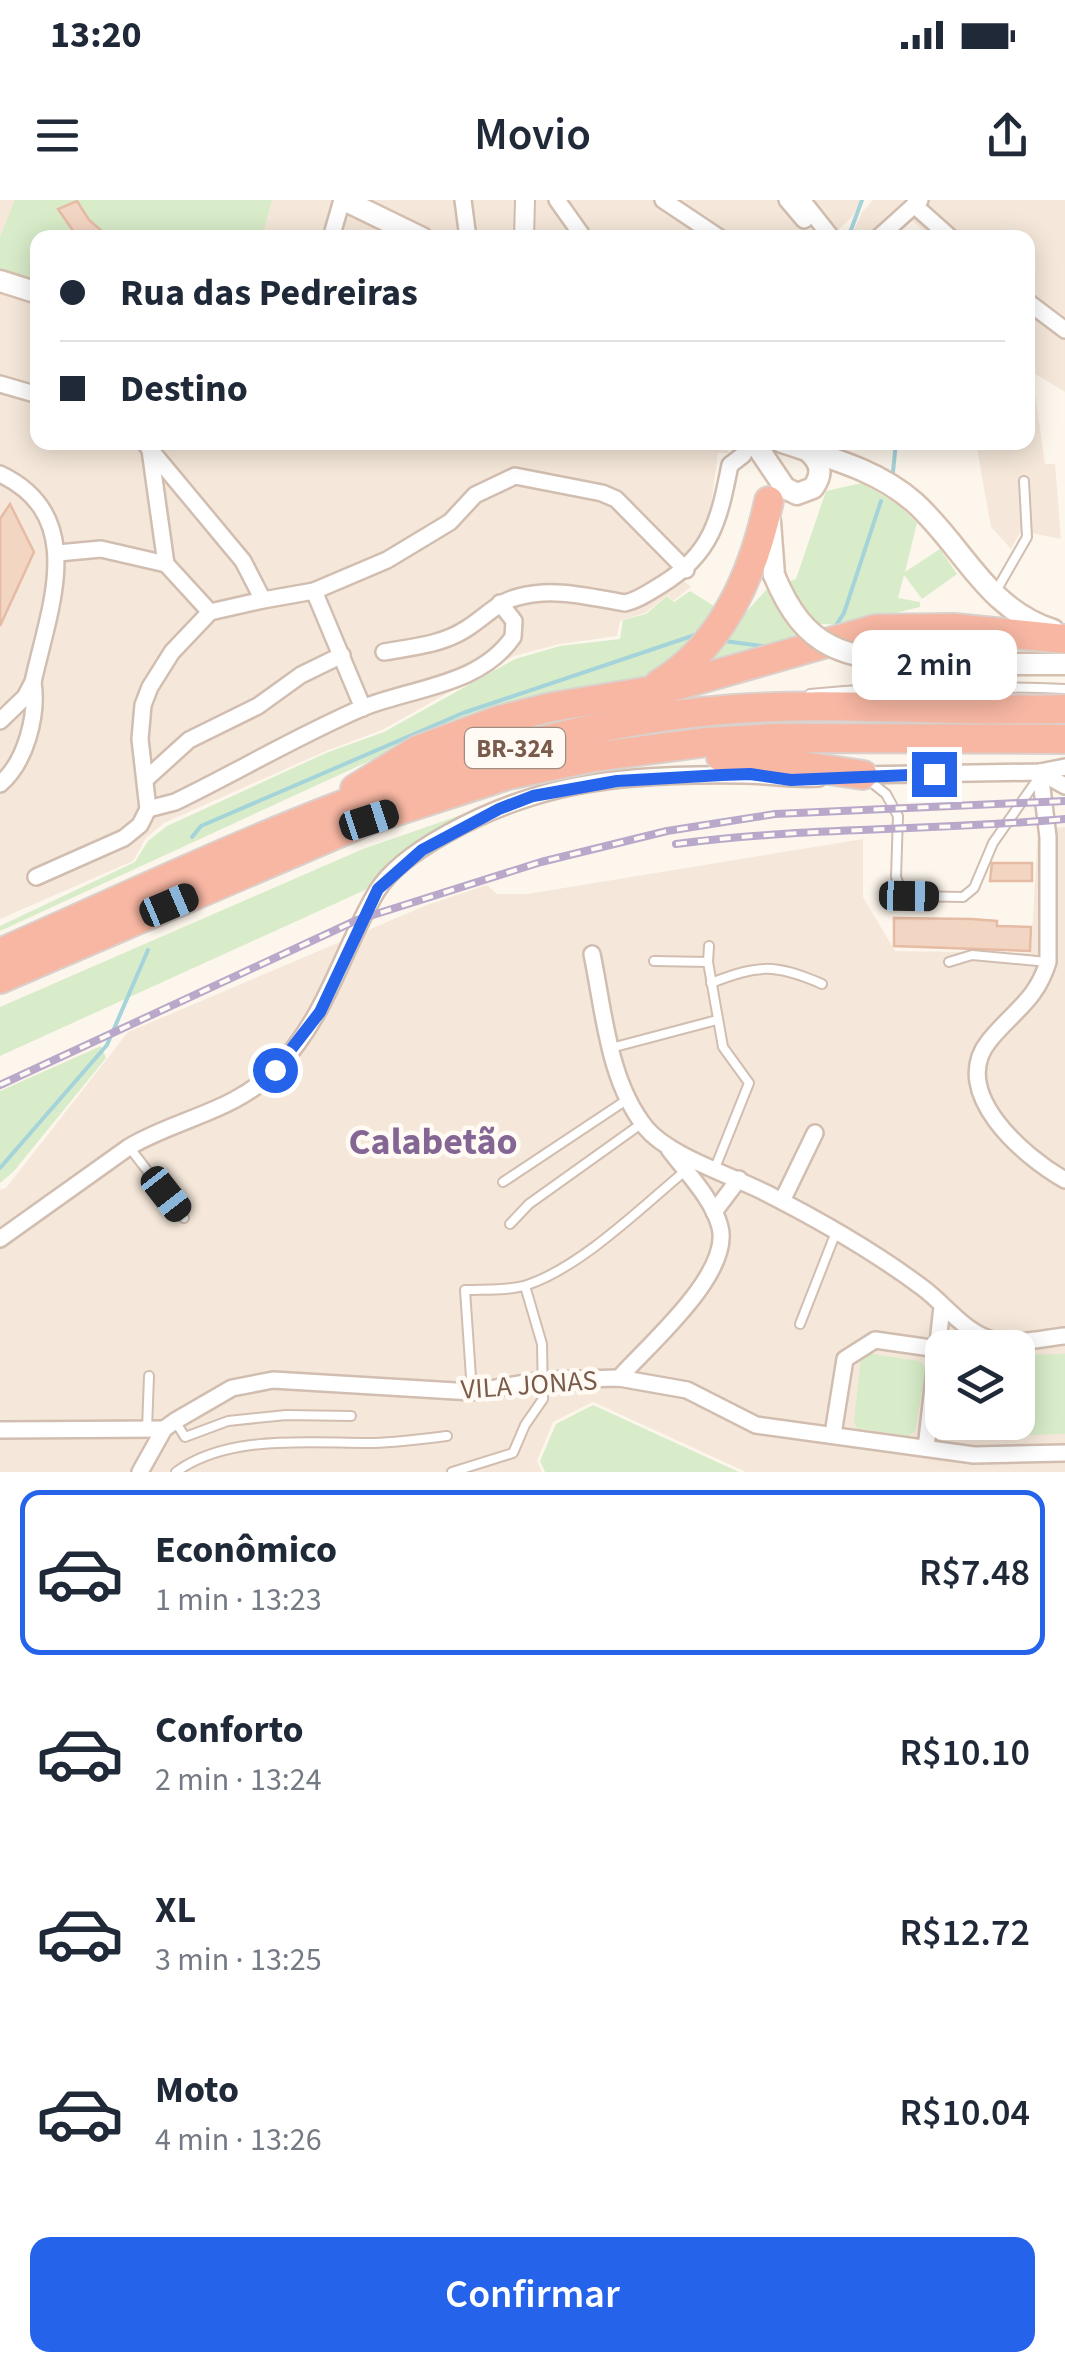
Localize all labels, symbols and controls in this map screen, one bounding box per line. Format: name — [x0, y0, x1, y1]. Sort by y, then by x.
text: 13:20 — [50, 8, 142, 62]
text: Movio — [474, 103, 591, 167]
icon: menu — [30, 108, 85, 163]
icon: share — [980, 108, 1035, 163]
text: Rua das Pedreiras — [120, 266, 418, 320]
text: Destino — [120, 362, 248, 416]
callout: 2 min — [852, 629, 1016, 699]
text: 2 min — [896, 642, 973, 688]
road number: BR-324 — [465, 728, 565, 768]
route end — [912, 752, 957, 797]
car — [336, 796, 402, 844]
car — [136, 879, 202, 931]
car — [879, 880, 939, 912]
route start — [253, 1048, 298, 1093]
district label: Calabetão — [348, 1115, 518, 1169]
car — [136, 1161, 196, 1227]
map controls — [925, 1330, 1035, 1440]
button: layers — [925, 1330, 1035, 1440]
street label: VILA JONAS — [460, 1360, 599, 1410]
text: Econômico — [155, 1523, 337, 1577]
icon: car — [35, 1528, 125, 1618]
text: R$7.48 — [919, 1546, 1030, 1600]
text: 1 min · 13:23 — [155, 1577, 322, 1623]
text: Conforto — [155, 1703, 304, 1757]
icon: car — [35, 1708, 125, 1798]
text: R$10.10 — [900, 1726, 1030, 1780]
text: 2 min · 13:24 — [155, 1757, 322, 1803]
text: XL — [155, 1883, 196, 1937]
icon: car — [35, 1888, 125, 1978]
text: R$12.72 — [900, 1906, 1030, 1960]
text: 3 min · 13:25 — [155, 1937, 322, 1983]
text: Moto — [155, 2063, 239, 2117]
icon: car — [35, 2068, 125, 2158]
text: R$10.04 — [900, 2086, 1030, 2140]
text: 4 min · 13:26 — [155, 2117, 322, 2163]
button: Confirmar — [30, 2237, 1035, 2352]

